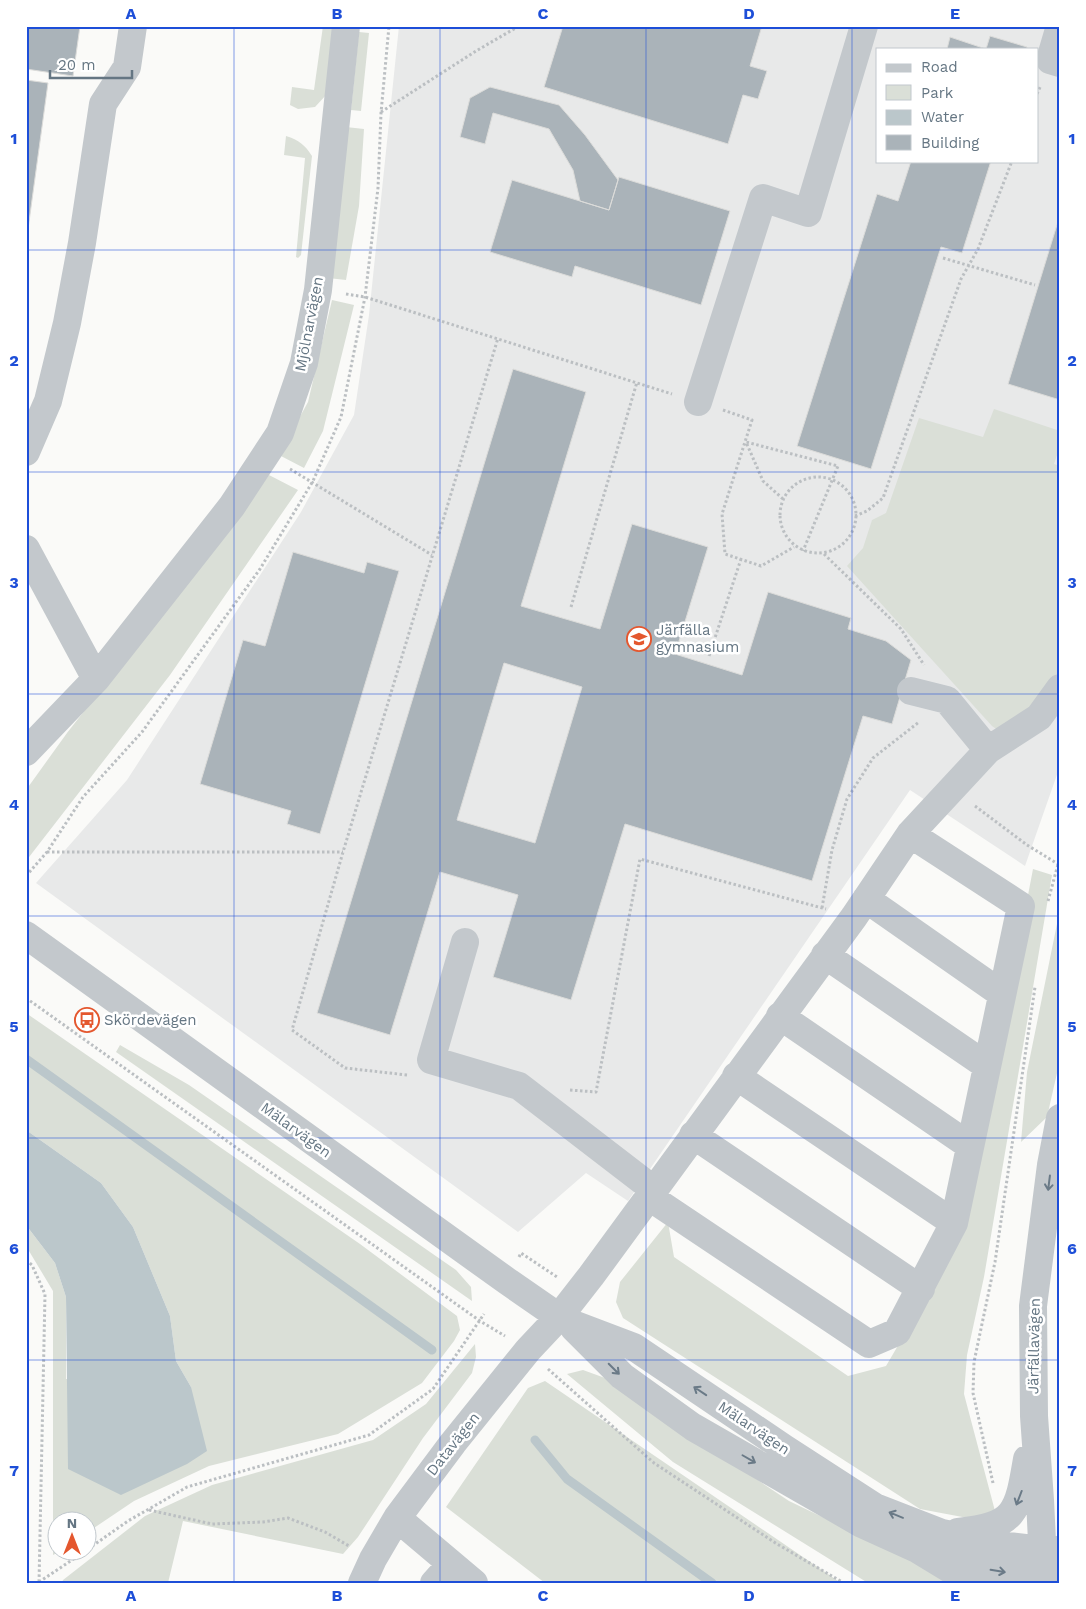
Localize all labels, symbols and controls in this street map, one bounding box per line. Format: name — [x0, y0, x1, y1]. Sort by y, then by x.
text: A — [126, 4, 137, 23]
text: B — [332, 4, 343, 23]
text: C — [538, 4, 549, 23]
text: D — [743, 4, 755, 23]
text: E — [950, 4, 960, 23]
scale bar — [50, 48, 132, 80]
legend — [876, 48, 1038, 162]
text: 20 m — [58, 56, 96, 74]
text: Road — [921, 58, 958, 76]
text: Park — [921, 84, 954, 102]
text: Water — [921, 108, 964, 126]
text: 1 — [11, 129, 17, 148]
text: 1 — [1069, 129, 1075, 148]
text: Building — [921, 134, 979, 152]
street label: Mjölnarvägen — [291, 275, 327, 373]
text: 2 — [9, 351, 19, 370]
text: 2 — [1067, 351, 1077, 370]
text: 3 — [9, 573, 19, 592]
text: 3 — [1067, 573, 1077, 592]
place label: Järfälla gymnasium — [656, 621, 739, 656]
school or university icon: Järfälla gymnasium — [626, 626, 652, 652]
text: 4 — [9, 795, 19, 814]
text: 4 — [1067, 795, 1077, 814]
bus stop icon: Skördevägen — [74, 1007, 100, 1033]
place label: Skördevägen — [104, 1011, 197, 1029]
text: 5 — [9, 1017, 19, 1036]
text: 5 — [1067, 1017, 1077, 1036]
street label: Mälarvägen — [257, 1098, 335, 1162]
one-way arrow — [1044, 1175, 1054, 1191]
text: 6 — [9, 1239, 19, 1258]
text: 6 — [1067, 1239, 1077, 1258]
street label: Järfällavägen — [1024, 1298, 1044, 1394]
one-way arrow — [608, 1363, 621, 1375]
one-way arrow — [693, 1386, 707, 1396]
street label: Mälarvägen — [715, 1397, 793, 1459]
street label: Datavägen — [423, 1409, 483, 1479]
one-way arrow — [741, 1455, 756, 1465]
text: 7 — [9, 1461, 19, 1480]
text: 7 — [1067, 1461, 1077, 1480]
one-way arrow — [1014, 1490, 1023, 1505]
one-way arrow — [889, 1510, 904, 1519]
north arrow — [48, 1512, 98, 1562]
text: N — [67, 1515, 77, 1531]
one-way arrow — [990, 1566, 1006, 1576]
text: A — [126, 1586, 137, 1605]
text: B — [332, 1586, 343, 1605]
text: C — [538, 1586, 549, 1605]
text: D — [743, 1586, 755, 1605]
text: E — [950, 1586, 960, 1605]

